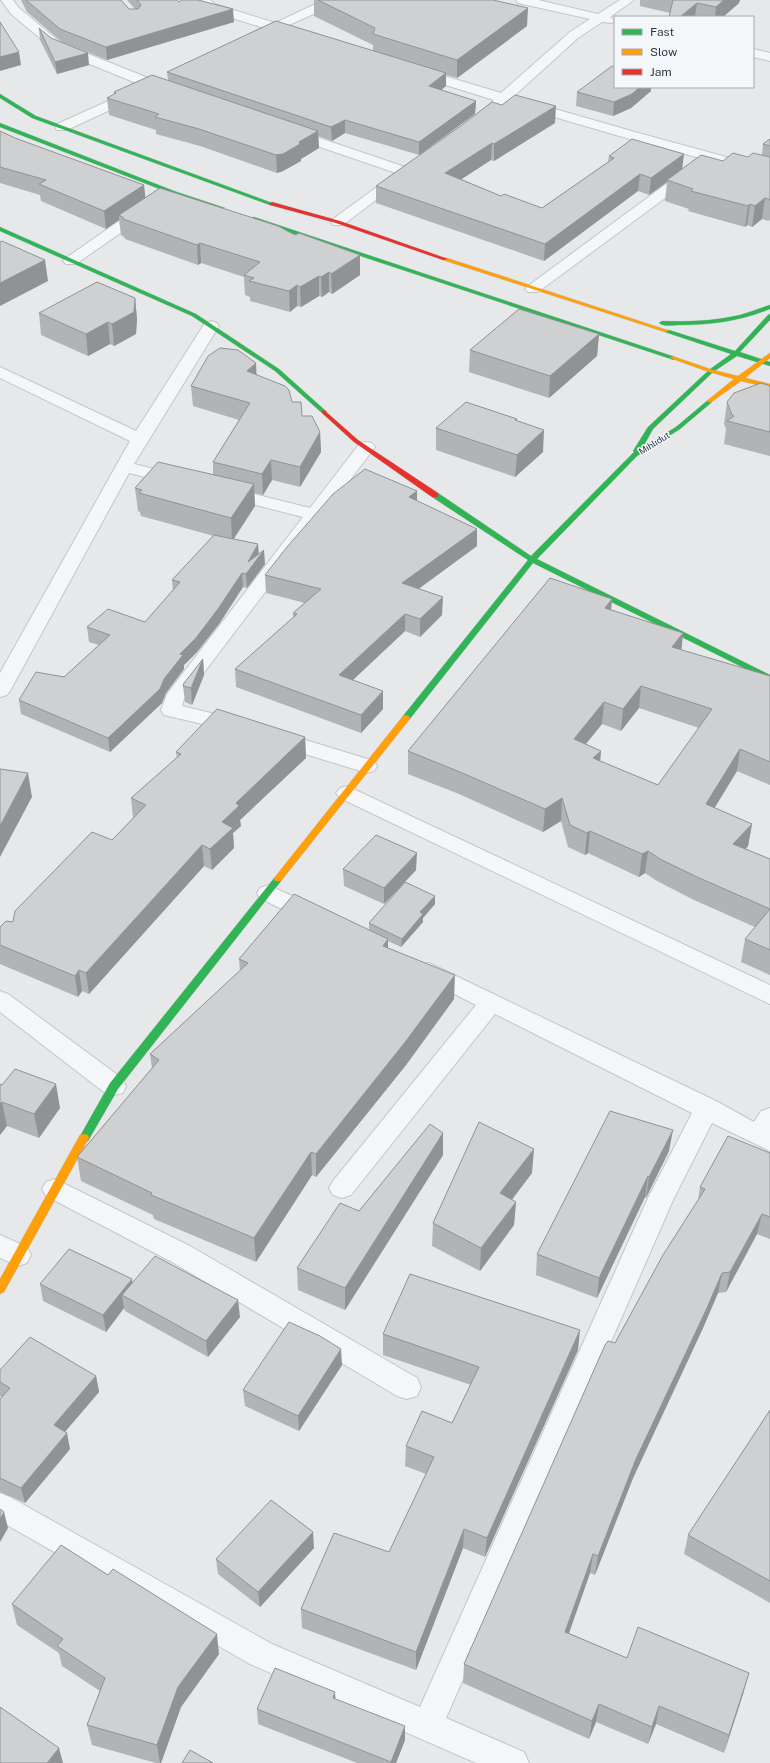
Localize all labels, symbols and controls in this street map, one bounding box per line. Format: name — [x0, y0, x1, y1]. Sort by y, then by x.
legend — [614, 16, 754, 88]
text: Fast — [650, 25, 675, 39]
text: Slow — [650, 45, 678, 59]
text: Jam — [650, 65, 672, 79]
street label: Mıhlıdut — [637, 429, 672, 457]

